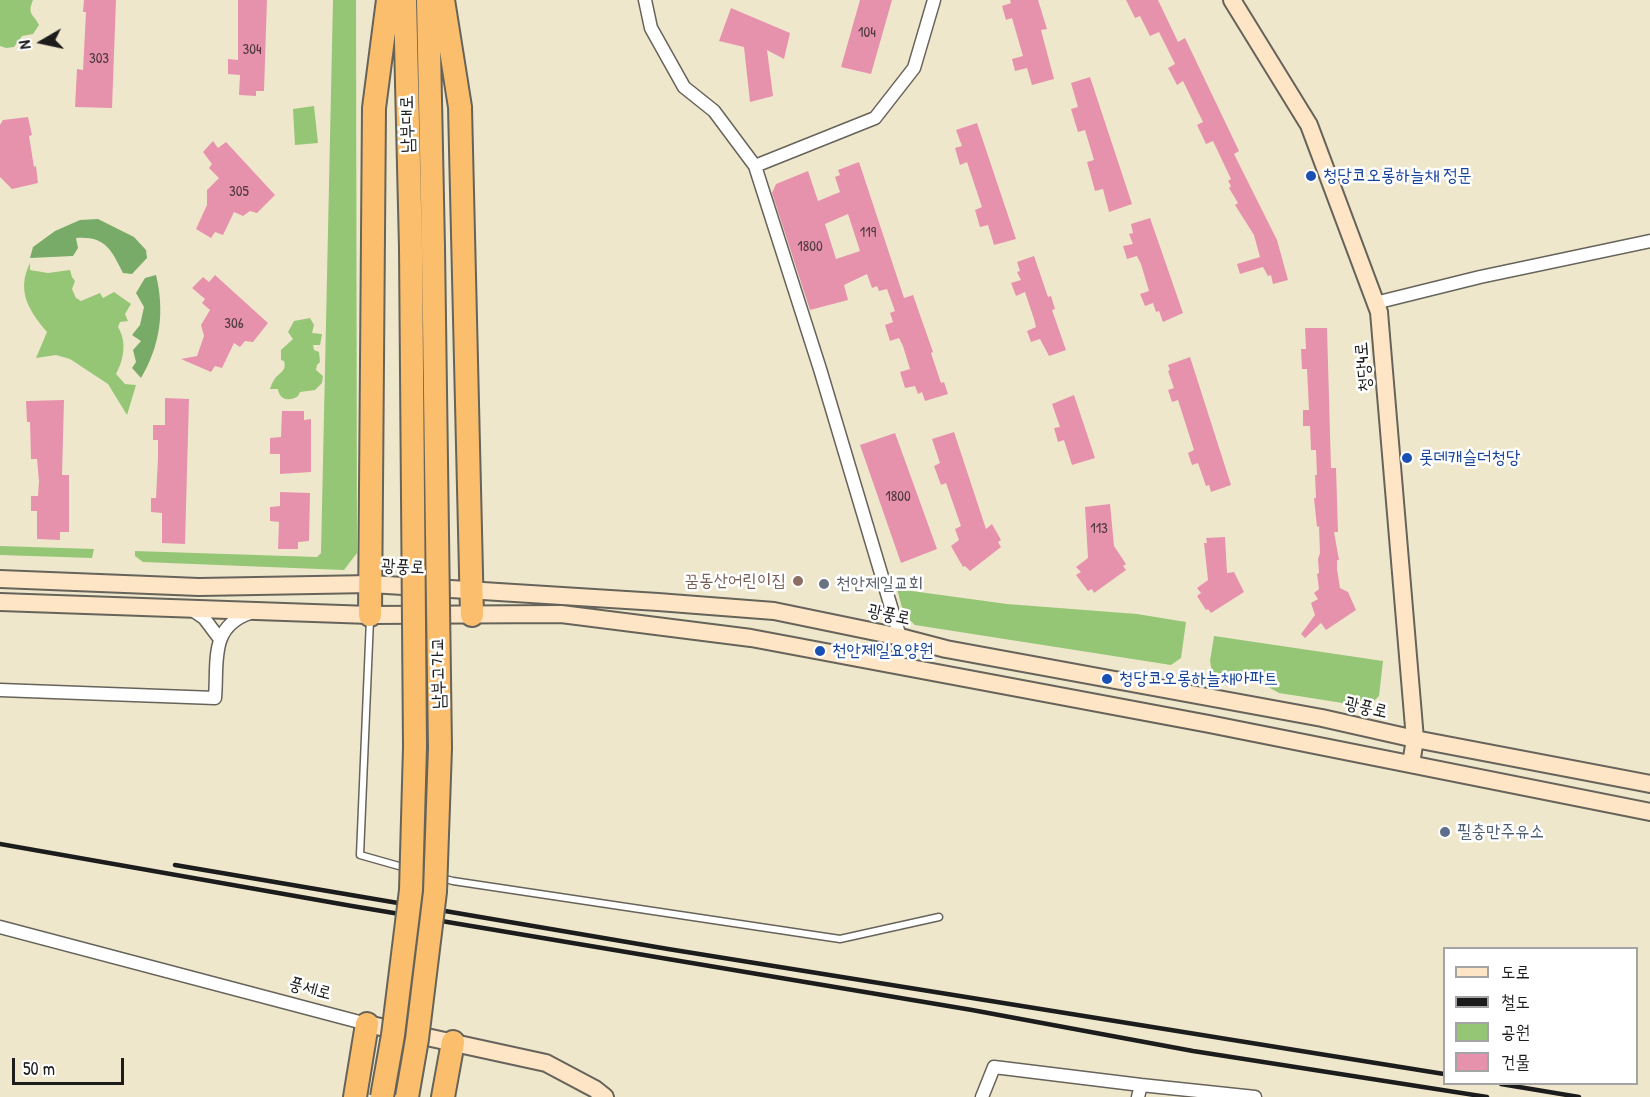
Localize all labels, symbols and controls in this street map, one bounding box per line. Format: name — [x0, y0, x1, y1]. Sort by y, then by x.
north arrow — [12, 12, 72, 72]
house number: 104 — [858, 24, 876, 42]
text: N — [13, 39, 36, 51]
house number: 304 — [242, 41, 262, 59]
house number: 303 — [89, 50, 109, 68]
street label: 남부대로 — [397, 95, 419, 153]
place label: 청당코오롱하늘채 정문 — [1323, 165, 1472, 187]
marker: 청당코오롱하늘채 정문 — [1304, 169, 1318, 183]
house number: 305 — [229, 183, 249, 201]
house number: 119 — [860, 224, 876, 242]
house number: 1800 — [797, 238, 823, 256]
house number: 306 — [224, 315, 244, 333]
street label: 청당4로 — [1351, 341, 1377, 393]
place label: 롯데캐슬더청당 — [1419, 447, 1520, 469]
marker: 롯데캐슬더청당 — [1400, 451, 1414, 465]
house number: 1800 — [885, 488, 911, 506]
house number: 113 — [1090, 520, 1108, 538]
street label: 광풍로 — [381, 555, 425, 579]
place label: 꿈동산어린이집 — [685, 570, 786, 592]
place label: 천안제일교회 — [836, 573, 923, 595]
marker: 꿈동산어린이집 — [791, 574, 805, 588]
marker: 천안제일교회 — [817, 577, 831, 591]
street label: 광풍로 — [866, 600, 912, 630]
street label: 남부고가교 — [428, 637, 450, 709]
place label: 천안제일요양원 — [832, 640, 933, 662]
marker: 천안제일요양원 — [813, 644, 827, 658]
place label: 청당코오롱하늘채아파트 — [1119, 668, 1278, 690]
marker: 청당코오롱하늘채아파트 — [1100, 672, 1114, 686]
street label: 광풍로 — [1342, 693, 1390, 723]
place label: 필충만주유소 — [1457, 821, 1544, 843]
marker: 필충만주유소 — [1438, 825, 1452, 839]
legend — [1443, 947, 1638, 1085]
text: 도로 — [1501, 959, 1530, 984]
street label: 풍세로 — [286, 973, 334, 1005]
text: 철도 — [1501, 989, 1530, 1014]
text: 공원 — [1501, 1019, 1530, 1044]
scale bar — [15, 1046, 128, 1084]
text: 건물 — [1501, 1049, 1530, 1074]
text: 50 m — [23, 1056, 55, 1081]

